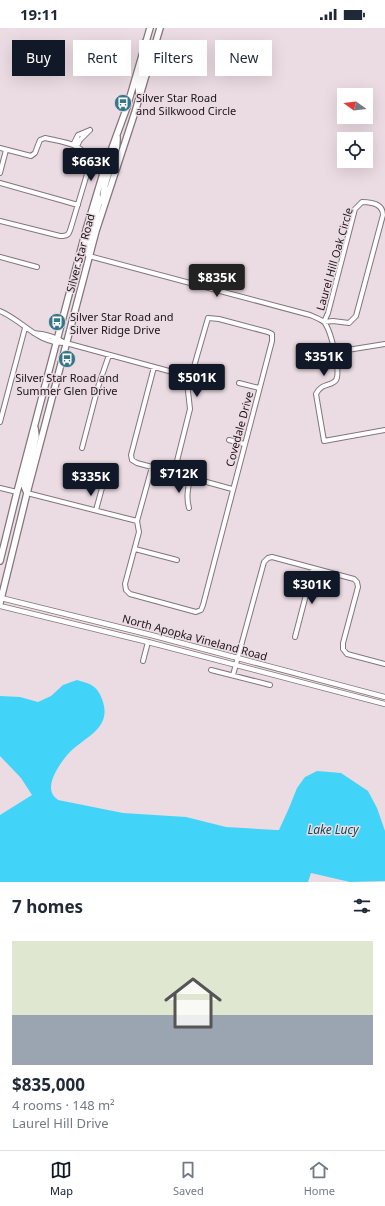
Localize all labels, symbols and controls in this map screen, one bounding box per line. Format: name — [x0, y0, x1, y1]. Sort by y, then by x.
text: 19:11 — [20, 4, 59, 24]
chip: Buy — [12, 40, 65, 76]
chip: Rent — [73, 40, 131, 76]
chip: Filters — [139, 40, 207, 76]
chip: New — [215, 40, 272, 76]
north arrow — [337, 88, 373, 124]
map controls — [337, 88, 373, 168]
place label: Silver Star Road and Silkwood Circle — [136, 90, 236, 118]
bus stop icon: Silver Star Road and Silkwood Circle — [113, 93, 133, 113]
button: locate — [337, 132, 373, 168]
pin: $663K — [63, 148, 119, 182]
text: $663K — [72, 152, 110, 170]
street label: Laurel Hill Oak Circle — [312, 206, 356, 312]
street label: Silver Star Road — [62, 212, 98, 294]
pin: $835K — [189, 264, 245, 298]
text: $835K — [198, 268, 236, 286]
place label: Silver Star Road and Silver Ridge Drive — [70, 309, 174, 337]
bus stop icon: Silver Star Road and Silver Ridge Drive — [47, 312, 67, 332]
pin: $351K — [296, 343, 352, 377]
text: $351K — [305, 347, 343, 365]
bus stop icon: Silver Star Road and Summer Glen Drive — [57, 349, 77, 369]
pin: $501K — [169, 364, 225, 398]
text: $501K — [178, 368, 216, 386]
place label: Silver Star Road and Summer Glen Drive — [15, 370, 119, 398]
street label: Covedale Drive — [222, 390, 256, 468]
pin: $712K — [151, 460, 207, 494]
pin: $335K — [63, 463, 119, 497]
text: $712K — [160, 464, 198, 482]
text: $335K — [72, 467, 110, 485]
pin: $301K — [284, 571, 340, 605]
text: $301K — [293, 575, 331, 593]
street label: North Apopka Vineland Road — [121, 610, 269, 664]
water label: Lake Lucy — [307, 821, 360, 838]
text: 7 homes — [12, 895, 83, 918]
icon: filters — [351, 895, 373, 917]
icon: home — [157, 967, 229, 1039]
text: $835,000 — [12, 1073, 85, 1096]
text: 4 rooms · 148 m² — [12, 1096, 115, 1114]
text: Laurel Hill Drive — [12, 1114, 109, 1132]
tab: Map — [50, 1159, 73, 1198]
tab: Saved — [173, 1159, 204, 1198]
tab: Home — [304, 1159, 335, 1198]

